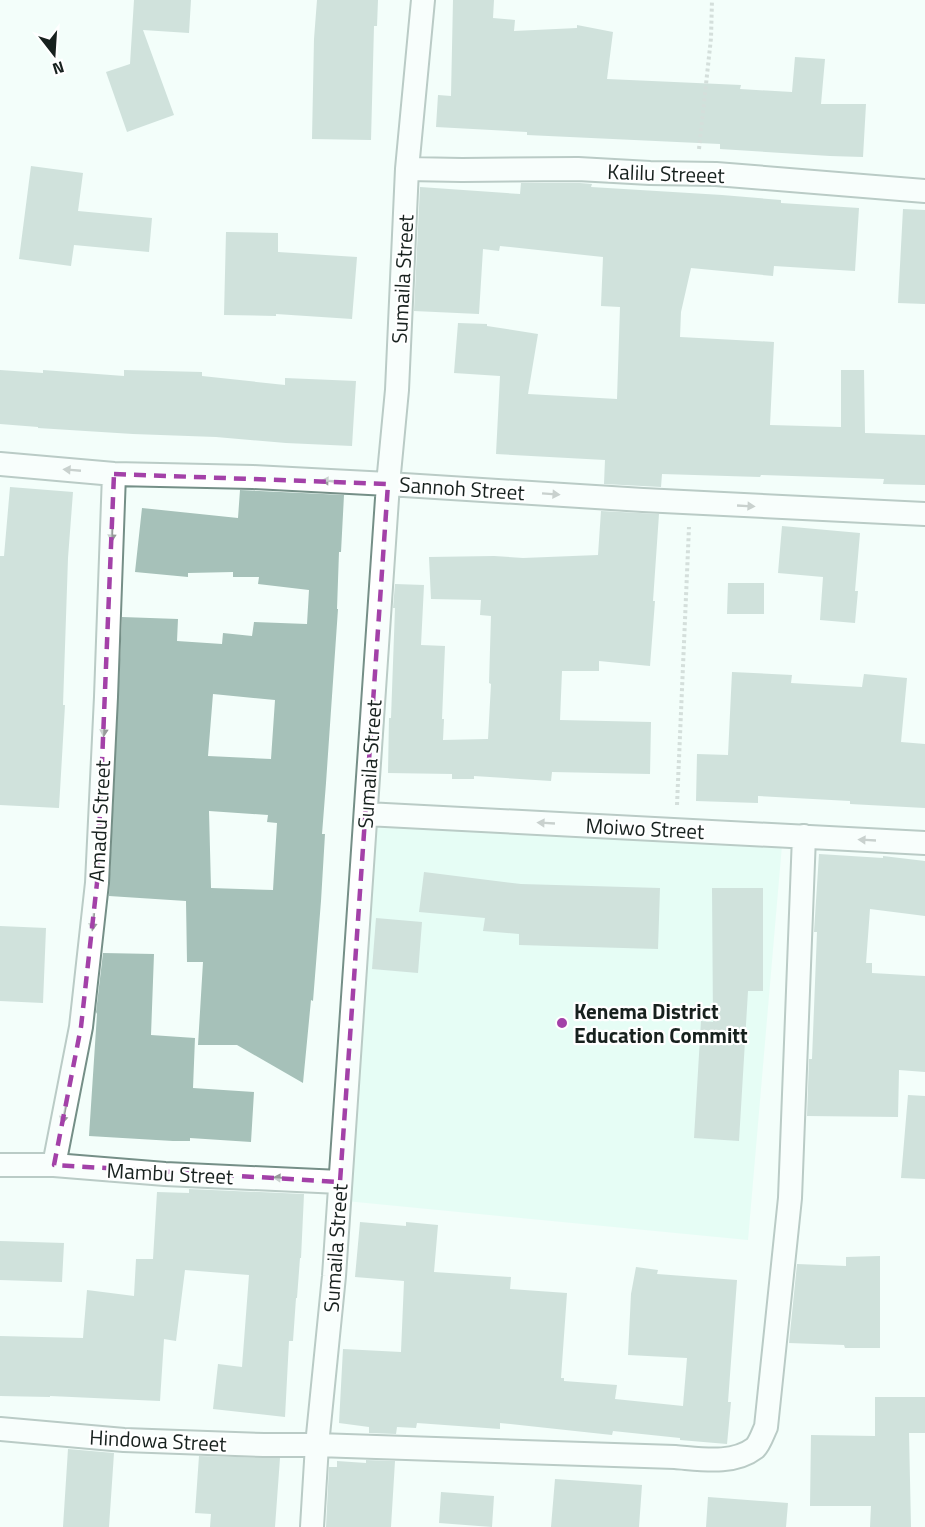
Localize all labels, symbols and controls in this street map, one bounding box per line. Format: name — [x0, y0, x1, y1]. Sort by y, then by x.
north arrow — [24, 24, 84, 84]
text: N — [50, 55, 67, 81]
street label: Kalilu Streeet — [607, 155, 726, 191]
street label: Sumaila Street — [383, 213, 421, 344]
one-way arrow — [63, 465, 82, 475]
street label: Sannoh Street — [398, 468, 526, 508]
one-way arrow — [320, 476, 339, 485]
one-way arrow — [542, 490, 561, 499]
one-way arrow — [737, 501, 756, 510]
one-way arrow — [107, 523, 116, 542]
street label: Sumaila Street — [349, 698, 390, 830]
one-way arrow — [99, 718, 109, 737]
street label: Amadu Street — [80, 759, 118, 883]
street label: Moiwo Street — [585, 809, 706, 847]
one-way arrow — [537, 818, 556, 827]
one-way arrow — [857, 835, 876, 844]
one-way arrow — [88, 913, 98, 932]
place label: Kenema District Education Committ — [574, 995, 748, 1051]
marker: Kenema District Education Committ — [555, 1016, 569, 1030]
one-way arrow — [59, 1105, 68, 1124]
street label: Mambu Street — [106, 1154, 235, 1192]
one-way arrow — [272, 1174, 291, 1183]
street label: Sumaila Street — [315, 1182, 356, 1314]
street label: Hindowa Street — [89, 1420, 228, 1460]

